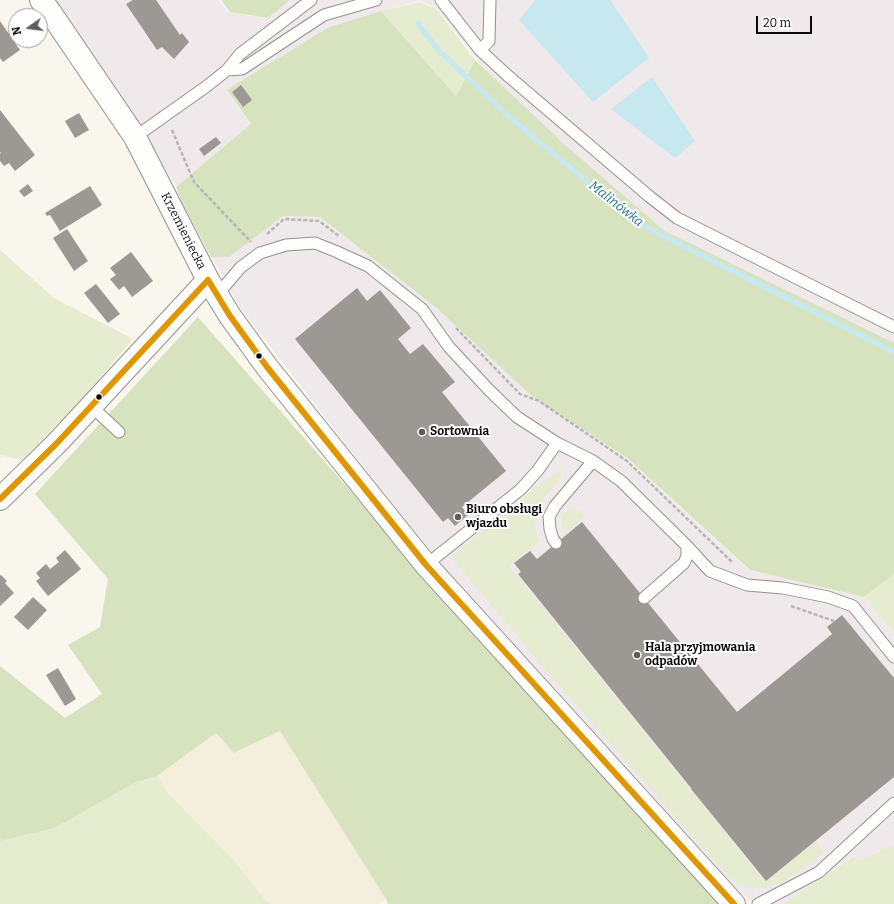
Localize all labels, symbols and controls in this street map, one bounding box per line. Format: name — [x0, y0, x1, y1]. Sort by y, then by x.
north arrow — [8, 8, 48, 48]
scale bar — [758, 8, 814, 34]
text: 20 m — [763, 16, 791, 30]
text: N — [10, 25, 24, 36]
water label: Malinówka — [586, 178, 646, 230]
street label: Krzemieniecka — [157, 190, 209, 272]
unlabelled marker — [254, 351, 264, 361]
unlabelled marker — [94, 392, 104, 402]
place label: Sortownia — [430, 425, 489, 439]
marker: Sortownia — [417, 427, 427, 437]
place label: Biuro obsługi wjazdu — [466, 503, 542, 531]
marker: Biuro obsługi wjazdu — [453, 512, 463, 522]
place label: Hala przyjmowania odpadów — [645, 641, 755, 669]
marker: Hala przyjmowania odpadów — [632, 650, 642, 660]

